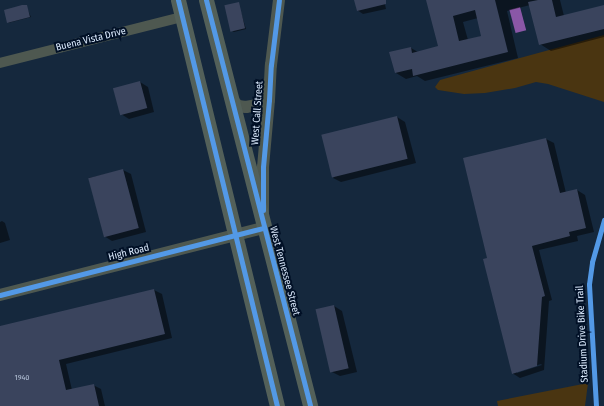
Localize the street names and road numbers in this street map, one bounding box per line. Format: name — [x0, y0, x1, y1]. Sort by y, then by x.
street label: Buena Vista Drive — [55, 26, 127, 54]
street label: West Call Street — [250, 81, 266, 145]
street label: West Tennessee Street — [266, 225, 302, 317]
street label: High Road — [107, 242, 151, 264]
street label: Stadium Drive Bike Trail — [574, 285, 592, 383]

